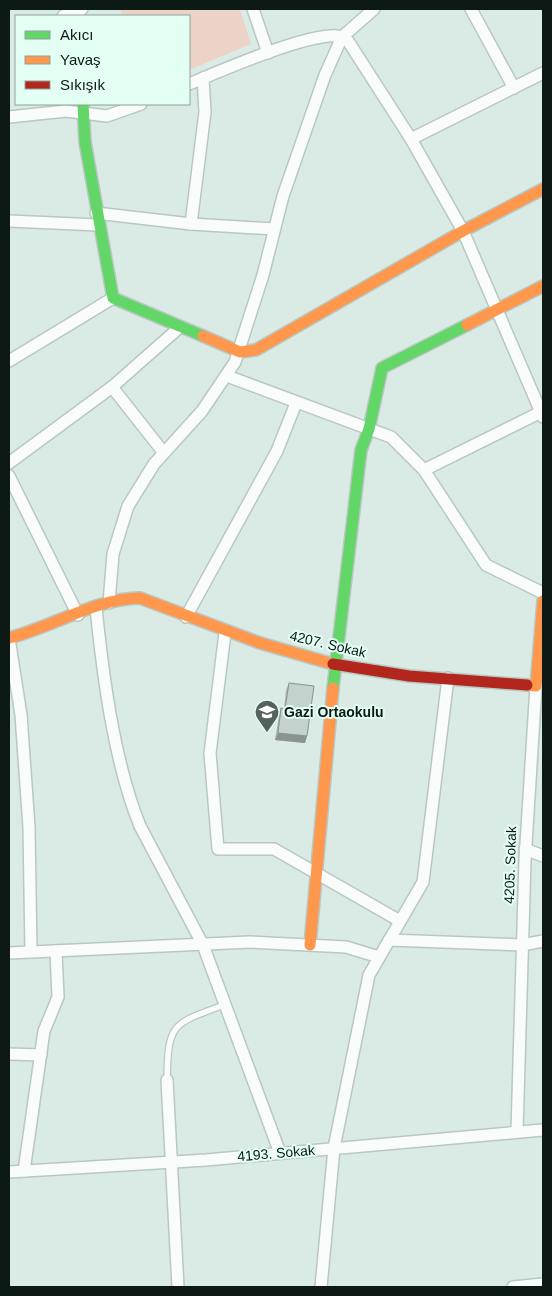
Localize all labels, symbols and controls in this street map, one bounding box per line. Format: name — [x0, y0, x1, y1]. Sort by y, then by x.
legend — [15, 15, 190, 105]
text: Akıcı — [60, 26, 93, 43]
text: Yavaş — [60, 51, 101, 68]
text: Sıkışık — [60, 76, 106, 93]
street label: 4207. Sokak — [288, 627, 369, 661]
school or university icon: Gazi Ortaokulu — [254, 699, 280, 733]
place label: Gazi Ortaokulu — [284, 704, 384, 720]
street label: 4205. Sokak — [501, 825, 519, 904]
street label: 4193. Sokak — [237, 1142, 316, 1164]

